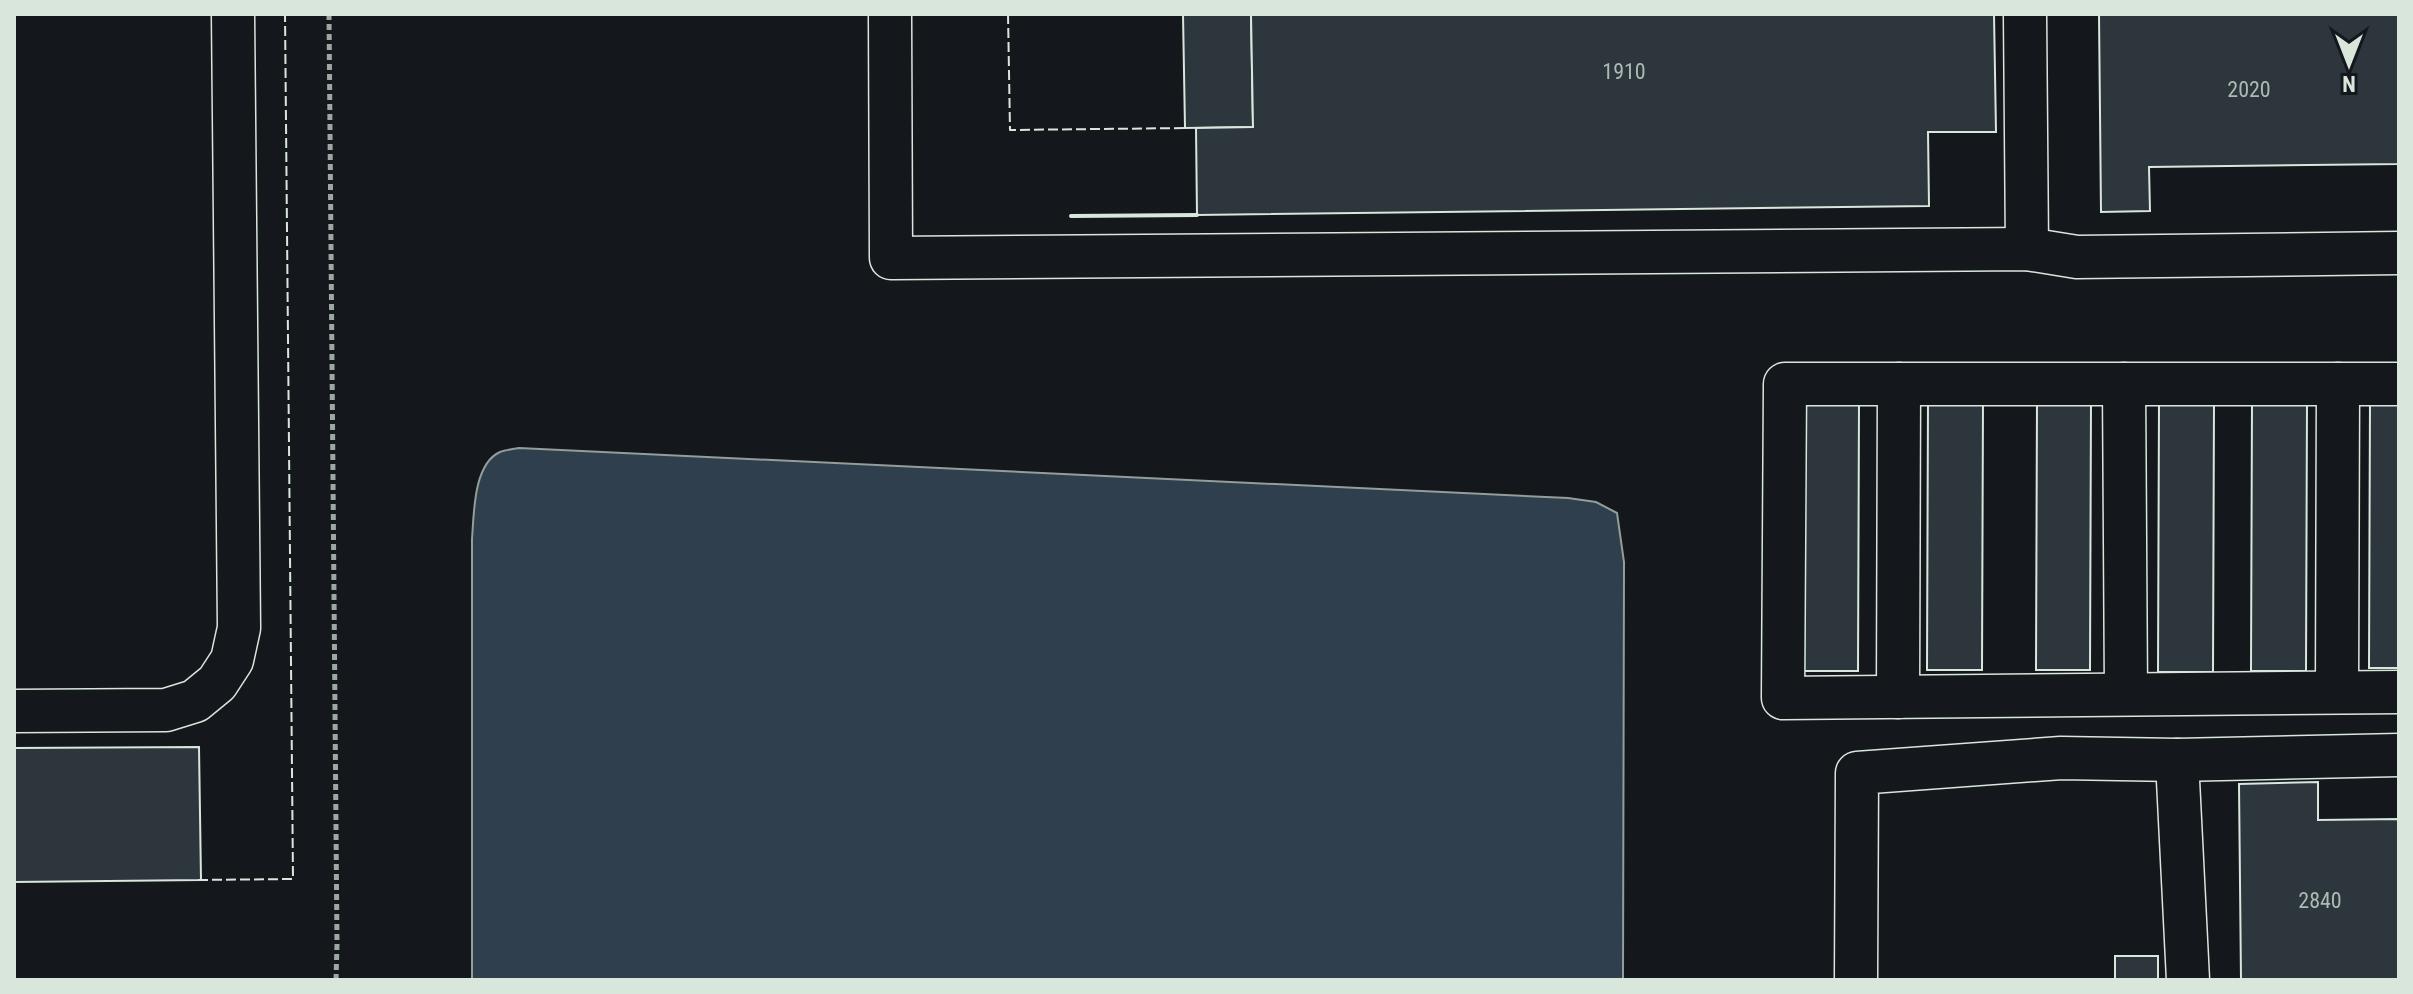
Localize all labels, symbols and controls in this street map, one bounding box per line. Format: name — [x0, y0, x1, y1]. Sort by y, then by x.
north arrow — [2309, 24, 2389, 104]
house number: 1910 — [1602, 59, 1646, 84]
text: N — [2342, 71, 2356, 96]
house number: 2020 — [2227, 77, 2271, 102]
house number: 2840 — [2298, 888, 2342, 913]

